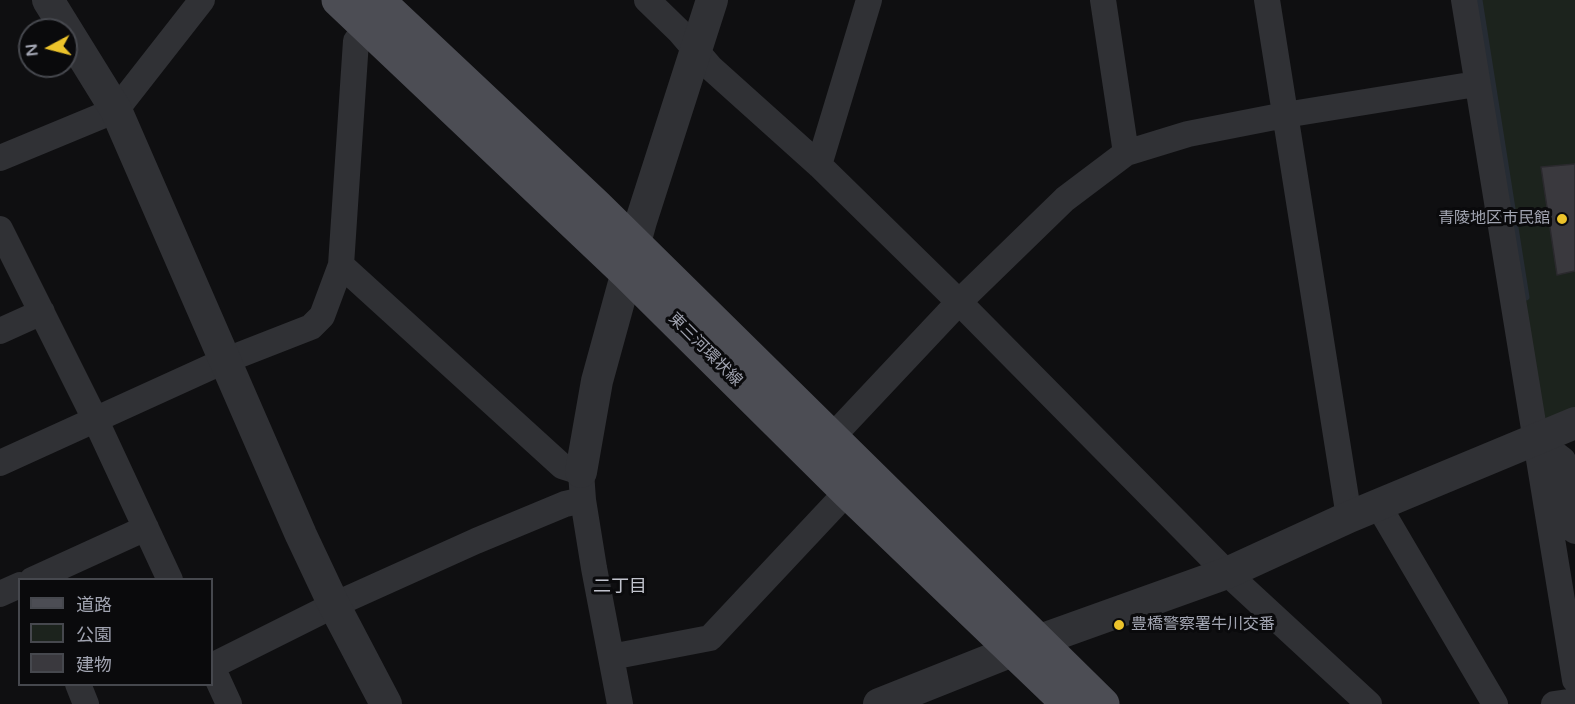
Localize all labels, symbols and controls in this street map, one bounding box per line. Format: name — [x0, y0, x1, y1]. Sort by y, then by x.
north arrow — [18, 18, 78, 78]
text: N — [21, 42, 43, 58]
place label: 青陵地区市民館 — [1438, 209, 1550, 229]
marker: 青陵地区市民館 — [1555, 212, 1569, 226]
street label: 東三河環状線 — [664, 309, 746, 391]
district label: 二丁目 — [593, 576, 647, 598]
legend — [18, 578, 213, 686]
text: 道路 — [76, 594, 112, 616]
place label: 豊橋警察署牛川交番 — [1131, 615, 1275, 635]
marker: 豊橋警察署牛川交番 — [1112, 618, 1126, 632]
text: 公園 — [76, 624, 112, 646]
text: 建物 — [76, 654, 112, 676]

